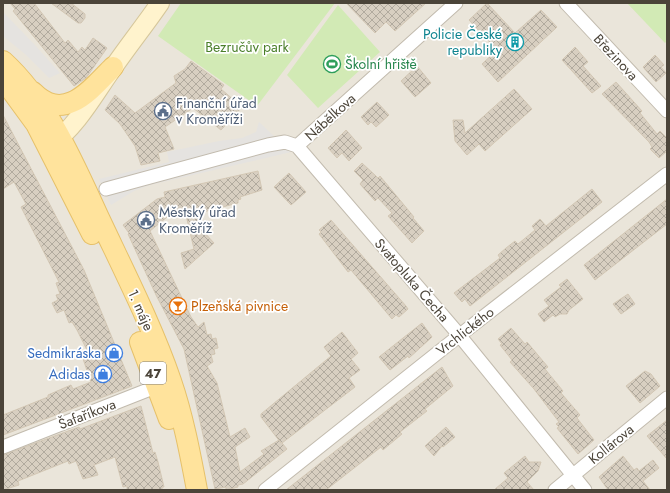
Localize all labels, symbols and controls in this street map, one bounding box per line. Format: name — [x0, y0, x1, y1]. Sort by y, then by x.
place label: Policie České republiky — [423, 24, 503, 60]
street label: Březinova — [589, 29, 643, 85]
building icon: Policie České republiky — [505, 32, 525, 52]
park label: Bezručův park — [205, 37, 290, 57]
sports icon: Školní hřiště — [322, 54, 342, 74]
place label: Školní hřiště — [345, 54, 417, 74]
street label: Nábělkova — [300, 89, 360, 145]
place label: Finanční úřad v Kroměříži — [176, 93, 257, 129]
public building icon: Finanční úřad v Kroměříži — [153, 101, 173, 121]
place label: Městský úřad Kroměříž — [159, 202, 236, 238]
public building icon: Městský úřad Kroměříž — [136, 210, 156, 230]
street label: Svatopluka Čecha — [370, 234, 454, 326]
street label: 1. máje — [123, 286, 159, 334]
bar icon: Plzeňská pivnice — [168, 296, 188, 316]
place label: Plzeňská pivnice — [191, 296, 288, 316]
street label: Vrchlického — [432, 302, 498, 360]
place label: Sedmikráska — [27, 343, 101, 363]
shop icon: Sedmikráska — [104, 343, 124, 363]
road number: 47 — [140, 362, 166, 384]
place label: Adidas — [49, 364, 90, 384]
shop icon: Adidas — [93, 364, 113, 384]
street label: Šafaříkova — [55, 394, 119, 434]
street label: Kollárova — [584, 419, 638, 469]

